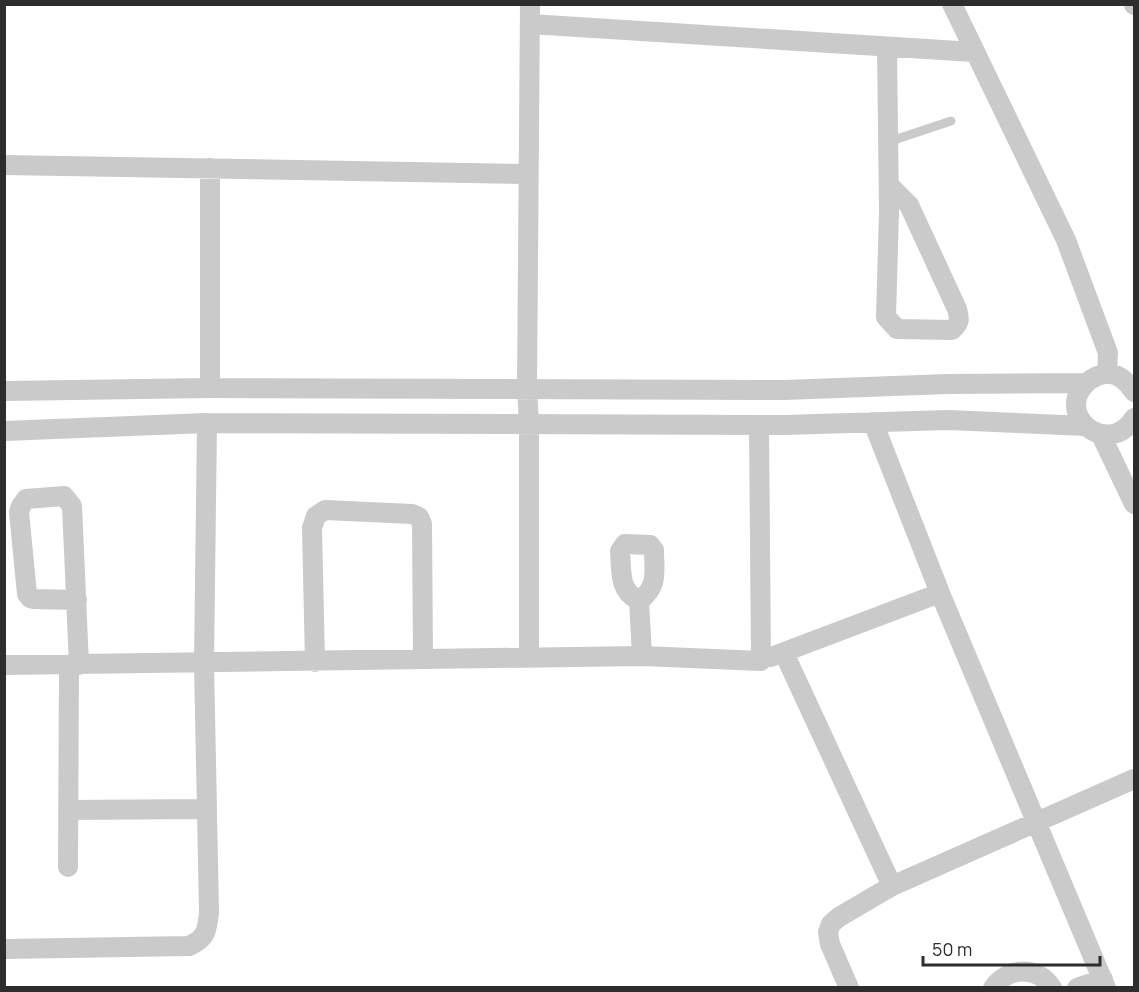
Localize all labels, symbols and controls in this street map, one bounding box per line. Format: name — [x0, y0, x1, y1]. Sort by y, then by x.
scale bar — [923, 929, 1100, 967]
text: 50 m — [932, 937, 972, 961]

